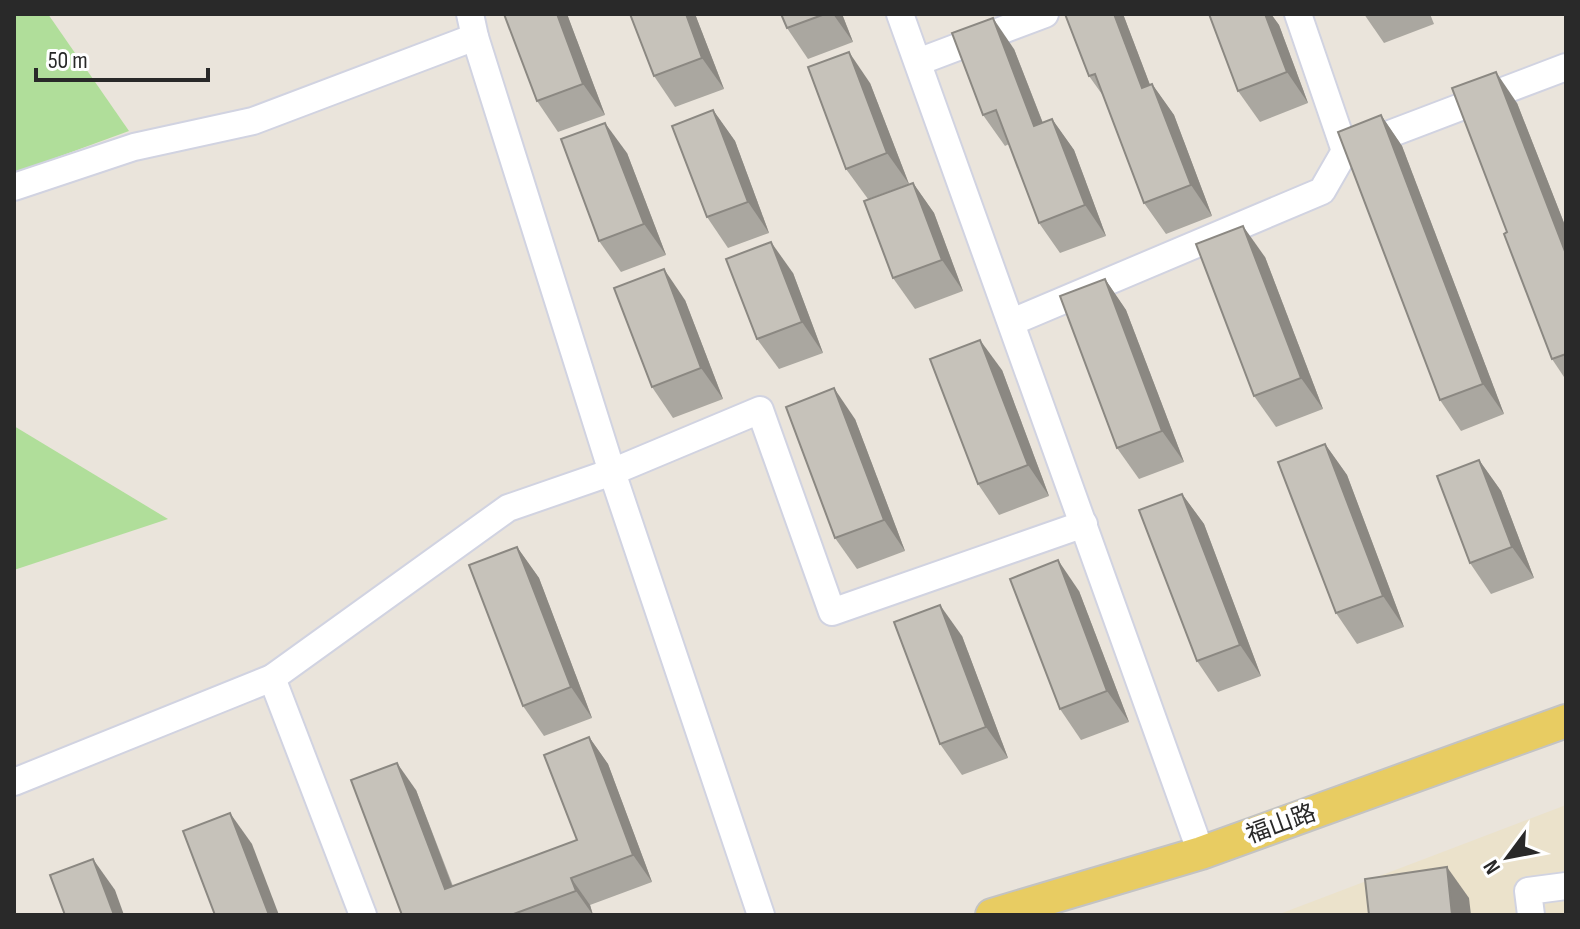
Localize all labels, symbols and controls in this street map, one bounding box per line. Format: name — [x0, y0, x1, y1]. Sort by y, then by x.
scale bar — [36, 32, 208, 82]
text: 50 m — [48, 46, 88, 75]
street label: 福山路 — [1242, 798, 1320, 850]
north arrow — [1468, 817, 1548, 897]
text: N — [1478, 855, 1507, 879]

